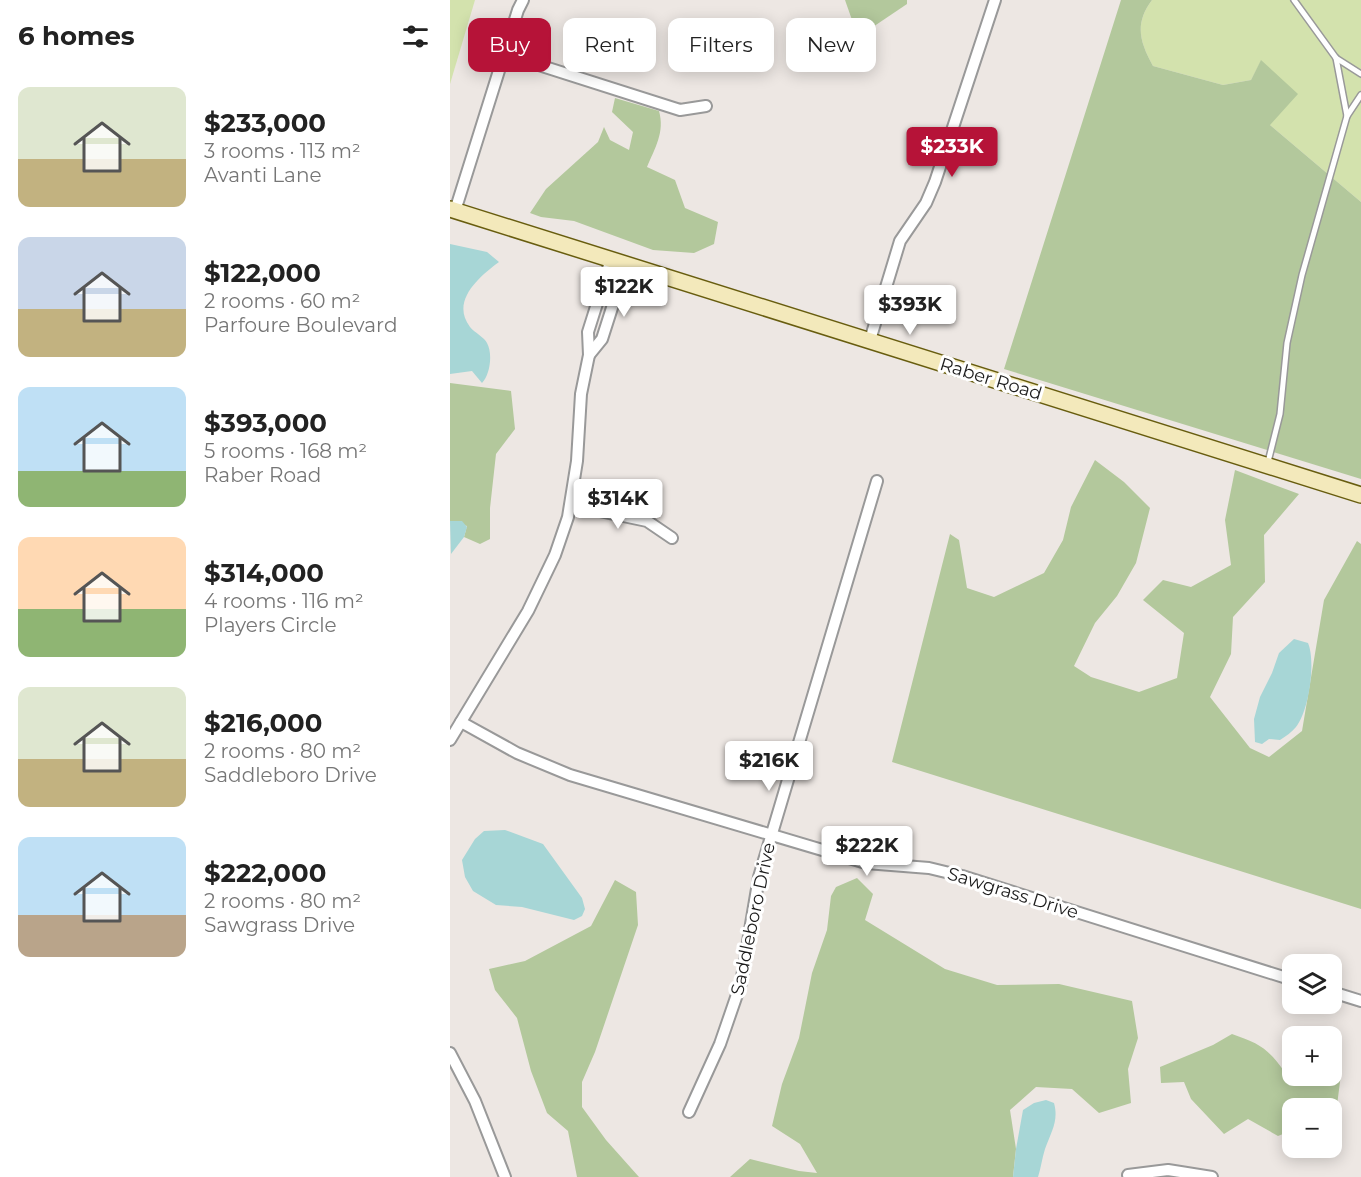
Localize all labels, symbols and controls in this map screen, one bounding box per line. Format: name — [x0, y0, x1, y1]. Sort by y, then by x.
chip: Buy — [468, 18, 551, 72]
chip: Rent — [563, 18, 656, 72]
chip: Filters — [668, 18, 774, 72]
chip: New — [786, 18, 876, 72]
text: 6 homes — [18, 20, 135, 52]
icon: filters — [399, 20, 432, 53]
text: $233,000 — [204, 107, 326, 139]
icon: home — [66, 111, 138, 183]
pin: $233K — [910, 127, 994, 178]
text: $233K — [921, 134, 983, 158]
text: 3 rooms · 113 m² — [204, 139, 361, 163]
text: Avanti Lane — [204, 163, 322, 187]
text: $122,000 — [204, 257, 321, 289]
icon: home — [66, 261, 138, 333]
pin: $122K — [582, 267, 666, 318]
text: $122K — [595, 274, 653, 298]
pin: $393K — [868, 285, 952, 336]
text: 2 rooms · 60 m² — [204, 289, 360, 313]
text: $393K — [878, 292, 942, 316]
text: Parfoure Boulevard — [204, 313, 397, 337]
street label: Raber Road — [937, 353, 1045, 405]
text: $393,000 — [204, 407, 327, 439]
icon: home — [66, 411, 138, 483]
text: 5 rooms · 168 m² — [204, 439, 367, 463]
text: Raber Road — [204, 463, 321, 487]
pin: $314K — [576, 479, 660, 530]
text: $314K — [588, 486, 648, 510]
text: $314,000 — [204, 557, 324, 589]
icon: home — [66, 561, 138, 633]
text: 4 rooms · 116 m² — [204, 589, 364, 613]
text: Players Circle — [204, 613, 337, 637]
text: $216,000 — [204, 707, 322, 739]
icon: home — [66, 711, 138, 783]
text: 2 rooms · 80 m² — [204, 739, 361, 763]
pin: $216K — [727, 741, 811, 792]
text: $216K — [739, 748, 799, 772]
text: Saddleboro Drive — [204, 763, 377, 787]
pin: $222K — [825, 826, 909, 877]
text: $222K — [836, 833, 898, 857]
street label: Saddleboro Drive — [726, 841, 780, 997]
text: $222,000 — [204, 857, 326, 889]
icon: home — [66, 861, 138, 933]
street label: Sawgrass Drive — [945, 863, 1081, 923]
text: 2 rooms · 80 m² — [204, 889, 361, 913]
text: Sawgrass Drive — [204, 913, 355, 937]
map controls — [1282, 954, 1342, 1158]
button: layers — [1282, 954, 1342, 1014]
button: + — [1282, 1026, 1342, 1086]
button: − — [1282, 1098, 1342, 1158]

